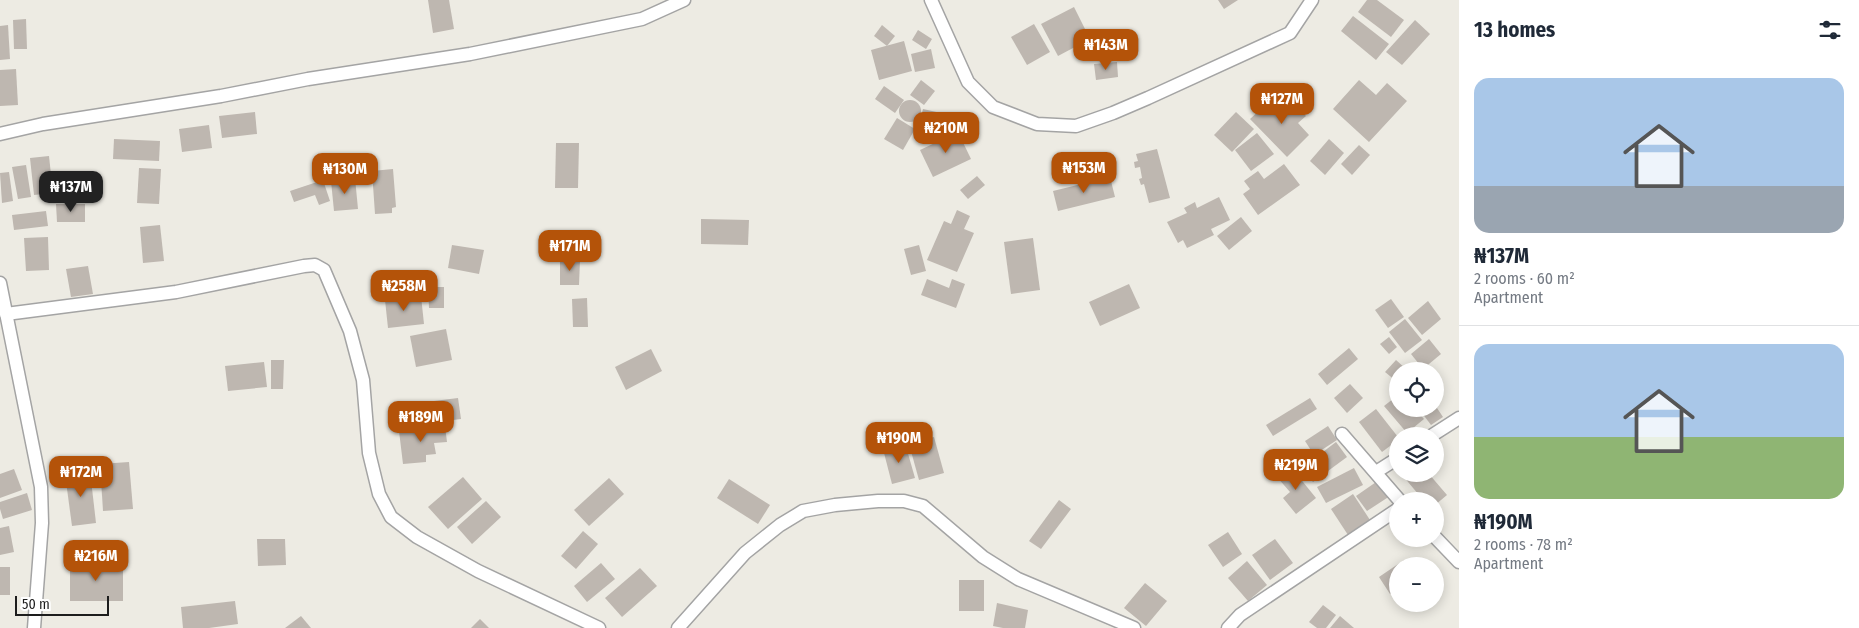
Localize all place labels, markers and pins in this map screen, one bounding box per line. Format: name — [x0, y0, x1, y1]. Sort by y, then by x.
pin: ₦143M — [1071, 28, 1141, 71]
pin: ₦127M — [1247, 82, 1317, 125]
pin: ₦210M — [911, 112, 981, 154]
pin: ₦130M — [310, 152, 380, 195]
pin: ₦153M — [1049, 152, 1119, 194]
pin: ₦137M — [36, 170, 106, 213]
pin: ₦171M — [535, 230, 605, 272]
pin: ₦258M — [369, 270, 439, 312]
pin: ₦189M — [386, 400, 456, 443]
pin: ₦190M — [864, 422, 934, 464]
pin: ₦219M — [1261, 448, 1331, 491]
pin: ₦172M — [46, 456, 116, 498]
pin: ₦216M — [61, 540, 131, 582]

